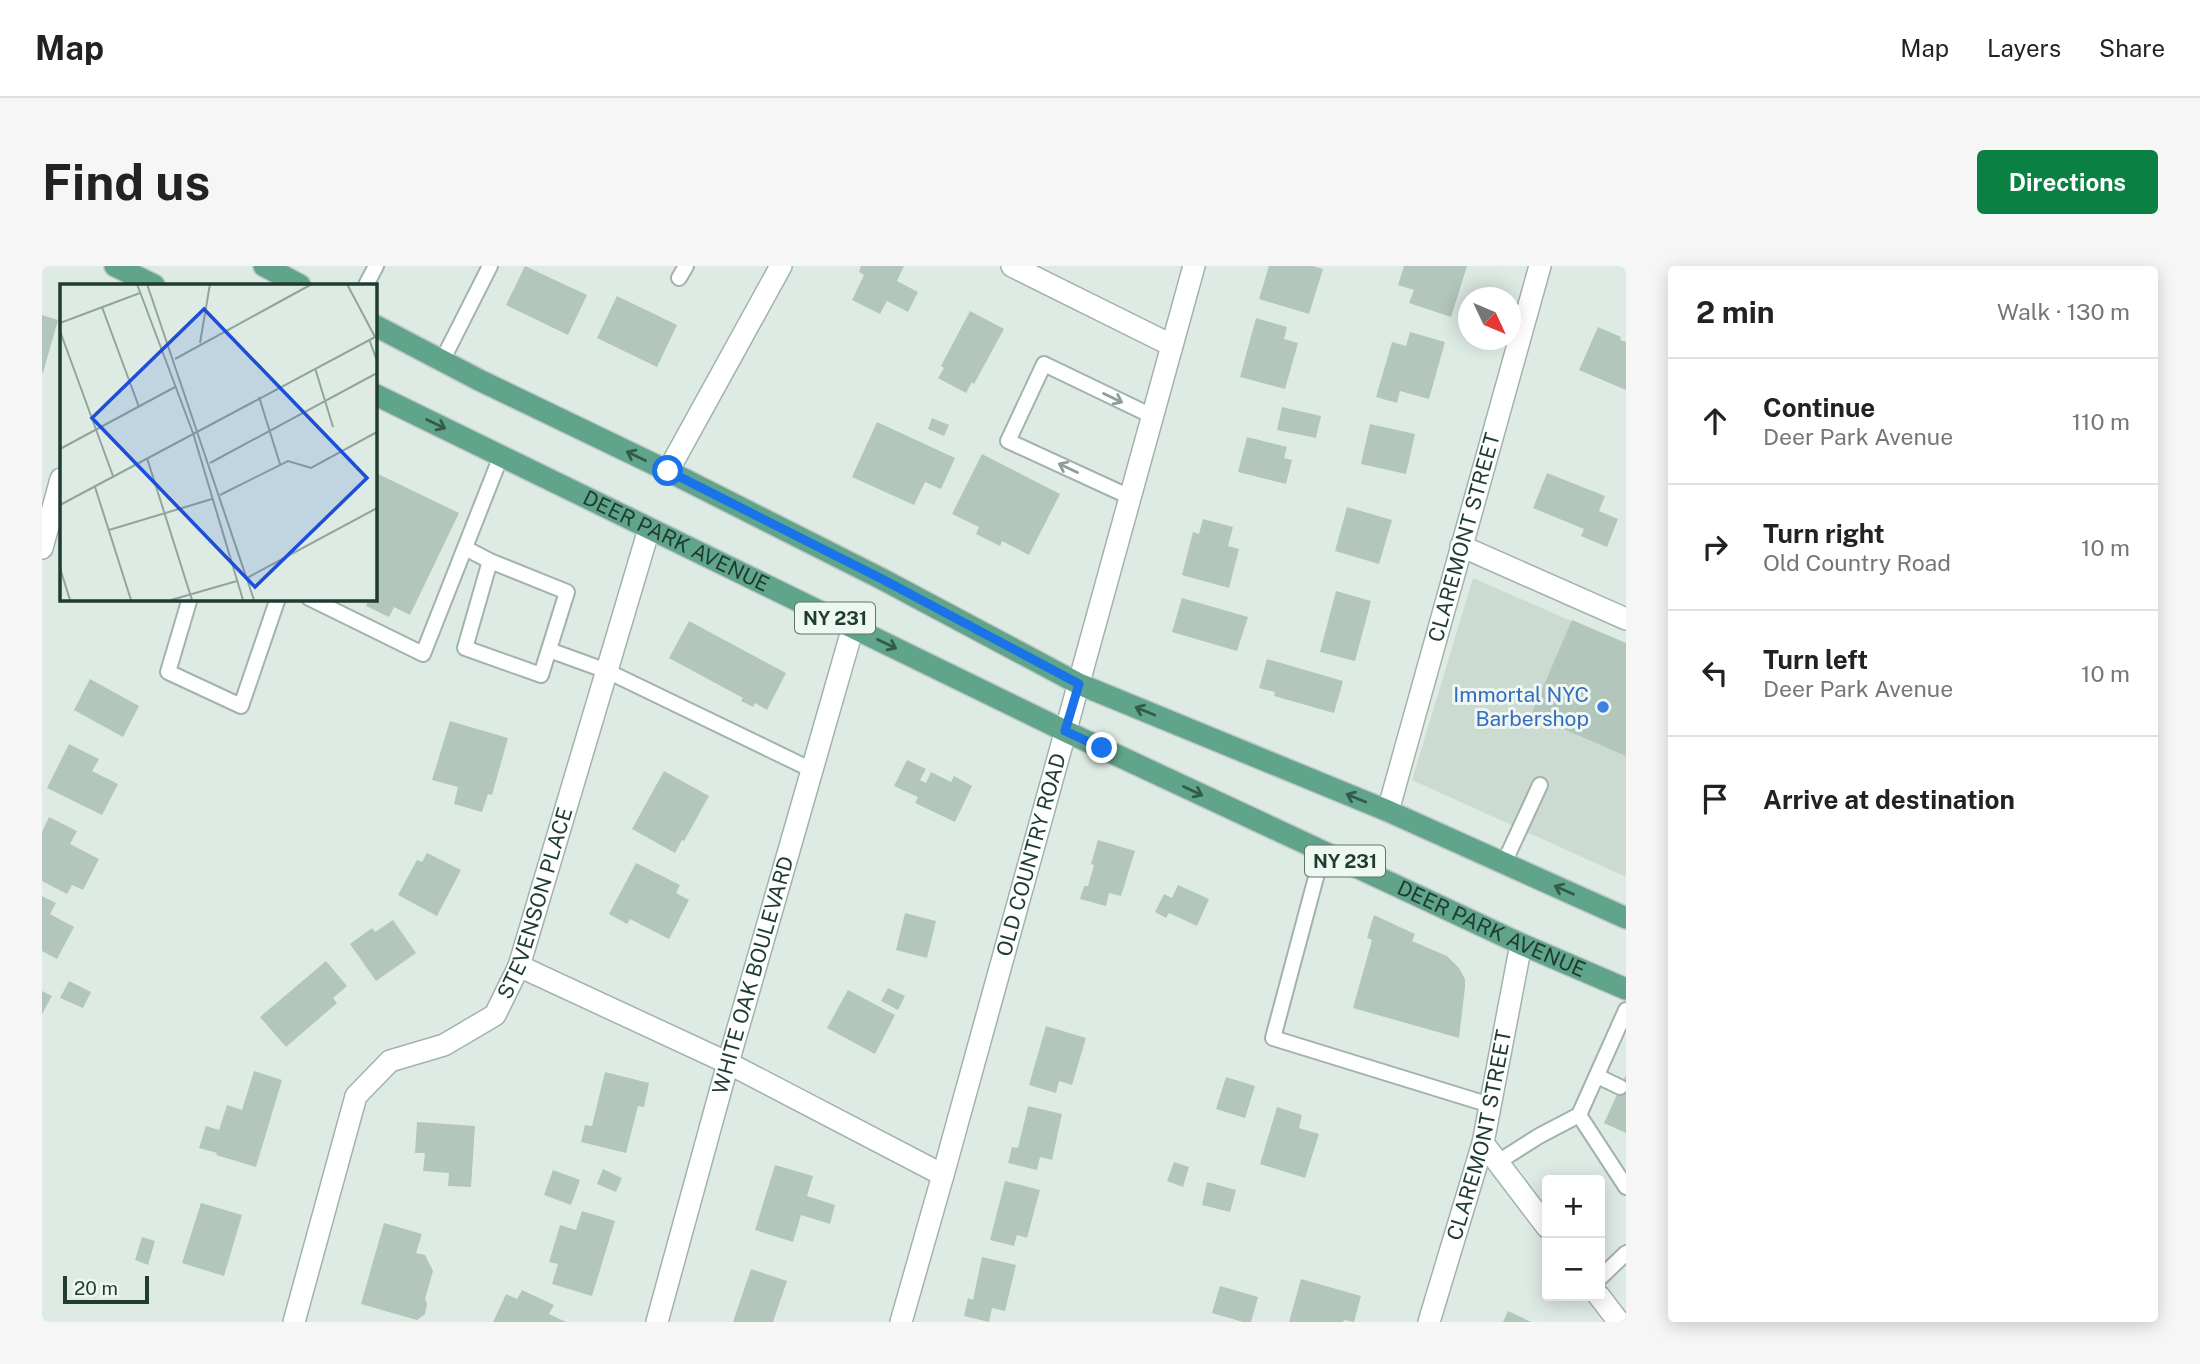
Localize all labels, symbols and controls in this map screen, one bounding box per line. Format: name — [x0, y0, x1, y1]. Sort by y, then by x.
text: Map — [35, 29, 104, 67]
text: Map — [1900, 34, 1949, 62]
text: Layers — [1987, 34, 2061, 62]
text: Share — [2099, 34, 2165, 62]
button: Directions — [1977, 150, 2158, 214]
text: Find us — [42, 153, 210, 211]
inset map — [60, 284, 376, 600]
north arrow — [1458, 287, 1521, 350]
text: 2 min — [1696, 294, 1775, 330]
text: Walk · 130 m — [1997, 298, 2130, 325]
one-way arrow — [1102, 391, 1123, 405]
text: Continue — [1763, 392, 1875, 423]
icon: ahead — [1696, 402, 1734, 440]
text: 110 m — [2072, 408, 2130, 435]
one-way arrow — [425, 417, 446, 431]
text: Deer Park Avenue — [1763, 423, 1953, 450]
street label: CLAREMONT STREET — [1423, 430, 1505, 645]
one-way arrow — [626, 448, 647, 462]
route start — [652, 455, 683, 486]
one-way arrow — [1058, 461, 1079, 475]
street label: DEER PARK AVENUE — [579, 485, 773, 597]
text: Turn right — [1763, 518, 1885, 549]
icon: right — [1696, 528, 1734, 566]
text: 10 m — [2081, 534, 2130, 561]
text: Old Country Road — [1763, 549, 1951, 576]
road number: NY 231 — [795, 602, 875, 634]
one-way arrow — [876, 637, 897, 651]
text: Turn left — [1763, 644, 1868, 675]
icon: left — [1696, 654, 1734, 692]
text: 10 m — [2081, 660, 2130, 687]
text: Deer Park Avenue — [1763, 675, 1953, 702]
place label: Immortal NYC Barbershop — [1453, 682, 1589, 731]
marker: Immortal NYC Barbershop — [1595, 699, 1611, 715]
one-way arrow — [1135, 704, 1156, 717]
route end — [1086, 732, 1117, 763]
street label: OLD COUNTRY ROAD — [991, 750, 1071, 959]
icon: arrive — [1696, 780, 1734, 818]
one-way arrow — [1182, 784, 1203, 798]
text: Arrive at destination — [1763, 784, 2015, 815]
one-way arrow — [1345, 790, 1367, 803]
street label: STEVENSON PLACE — [492, 804, 578, 1003]
road number: NY 231 — [1305, 846, 1385, 876]
street label: WHITE OAK BOULEVARD — [707, 853, 799, 1097]
street label: DEER PARK AVENUE — [1393, 875, 1590, 982]
one-way arrow — [1554, 883, 1575, 896]
street label: CLAREMONT STREET — [1441, 1028, 1516, 1243]
map controls — [1542, 1175, 1605, 1301]
button: + — [1542, 1175, 1605, 1238]
button: − — [1542, 1238, 1605, 1301]
scale bar — [63, 1273, 149, 1305]
text: 20 m — [74, 1277, 118, 1299]

